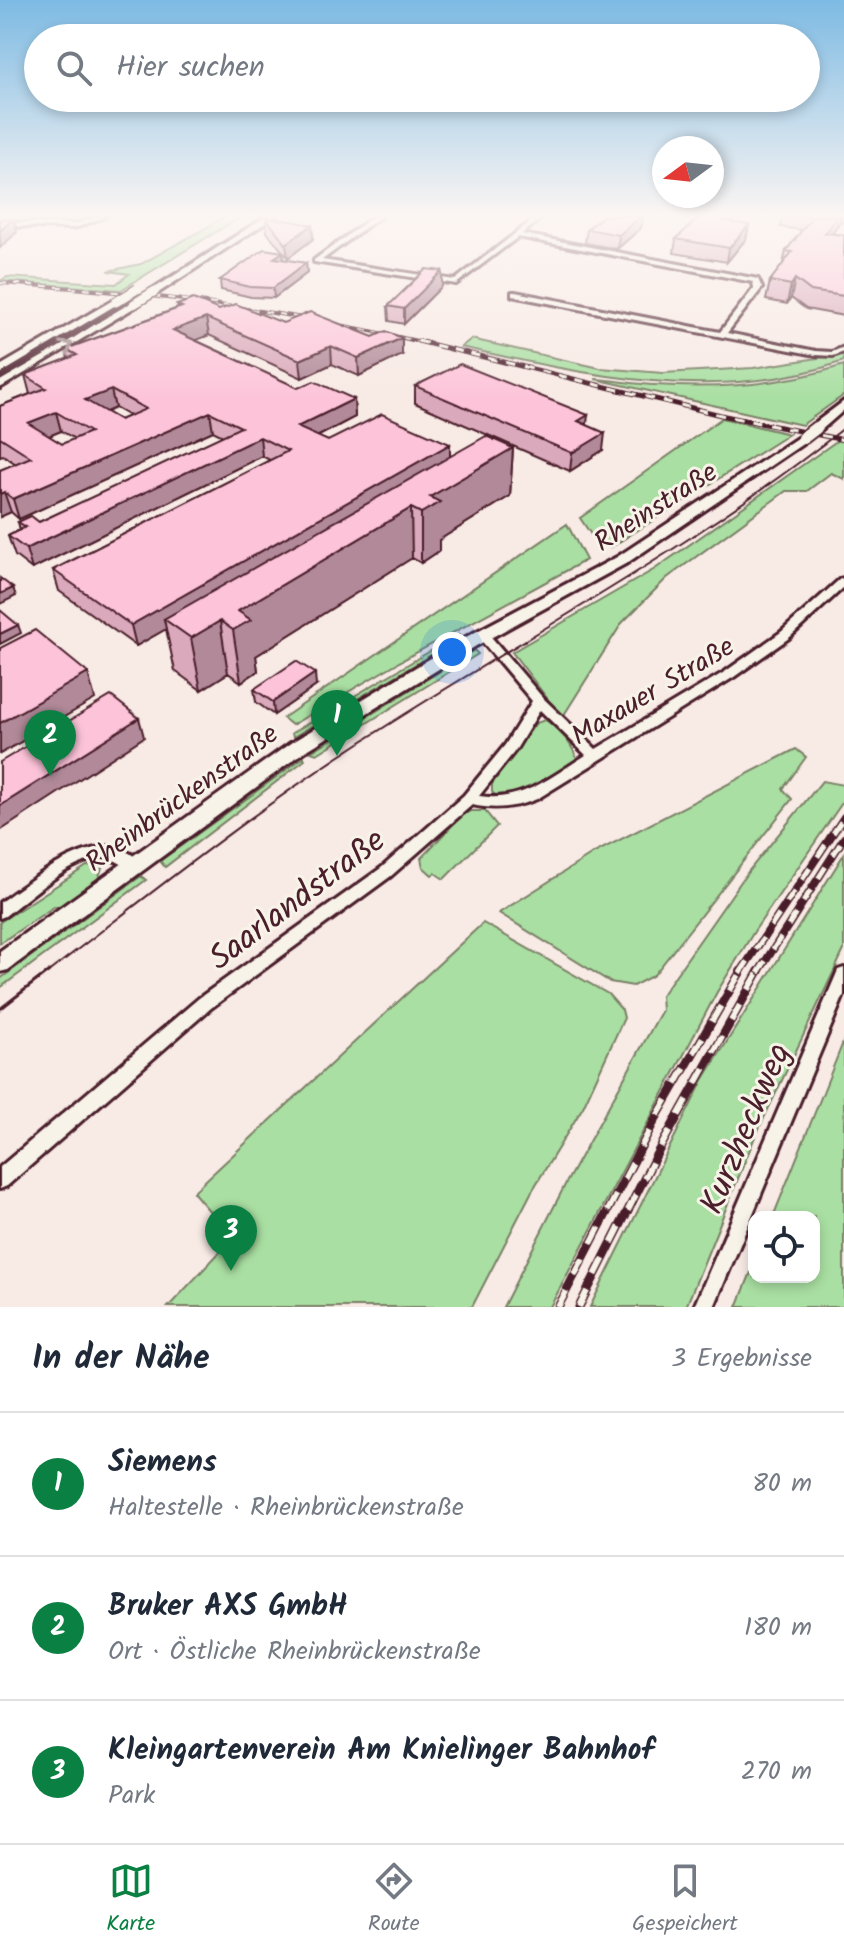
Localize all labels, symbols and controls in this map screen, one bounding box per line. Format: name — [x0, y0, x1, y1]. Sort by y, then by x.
search box — [24, 24, 820, 112]
text: Hier suchen — [116, 44, 265, 92]
icon: search — [52, 46, 96, 90]
north arrow — [652, 136, 724, 208]
one-way arrow — [59, 341, 73, 356]
street label: Rheinstraße — [586, 451, 728, 565]
street label: Maxauer Straße — [563, 625, 744, 759]
your location — [432, 632, 472, 672]
pin: 1 — [311, 690, 363, 756]
pin: 2 — [24, 710, 76, 776]
street label: Rheinbrückenstraße — [76, 713, 289, 885]
street label: Saarlandstraße — [197, 815, 398, 985]
street label: Kurzheckweg — [686, 1035, 807, 1223]
pin: 3 — [205, 1205, 257, 1271]
map controls — [748, 1211, 820, 1283]
button: locate — [748, 1211, 820, 1283]
text: In der Nähe — [32, 1332, 210, 1386]
text: 3 Ergebnisse — [671, 1338, 812, 1380]
text: Siemens — [108, 1439, 217, 1487]
text: 1 — [54, 1463, 62, 1505]
text: 80 m — [752, 1463, 812, 1505]
text: Haltestelle · Rheinbrückenstraße — [108, 1487, 464, 1529]
text: Bruker AXS GmbH — [108, 1583, 348, 1631]
text: 2 — [50, 1607, 66, 1649]
text: 180 m — [744, 1607, 812, 1649]
text: Ort · Östliche Rheinbrückenstraße — [108, 1631, 481, 1673]
text: Kleingartenverein Am Knielinger Bahnhof — [108, 1727, 654, 1775]
text: 3 — [51, 1751, 65, 1793]
text: 270 m — [741, 1751, 812, 1793]
text: Park — [108, 1775, 155, 1817]
tab: Karte — [106, 1859, 155, 1942]
tab: Route — [368, 1859, 420, 1942]
tab: Gespeichert — [632, 1859, 738, 1942]

